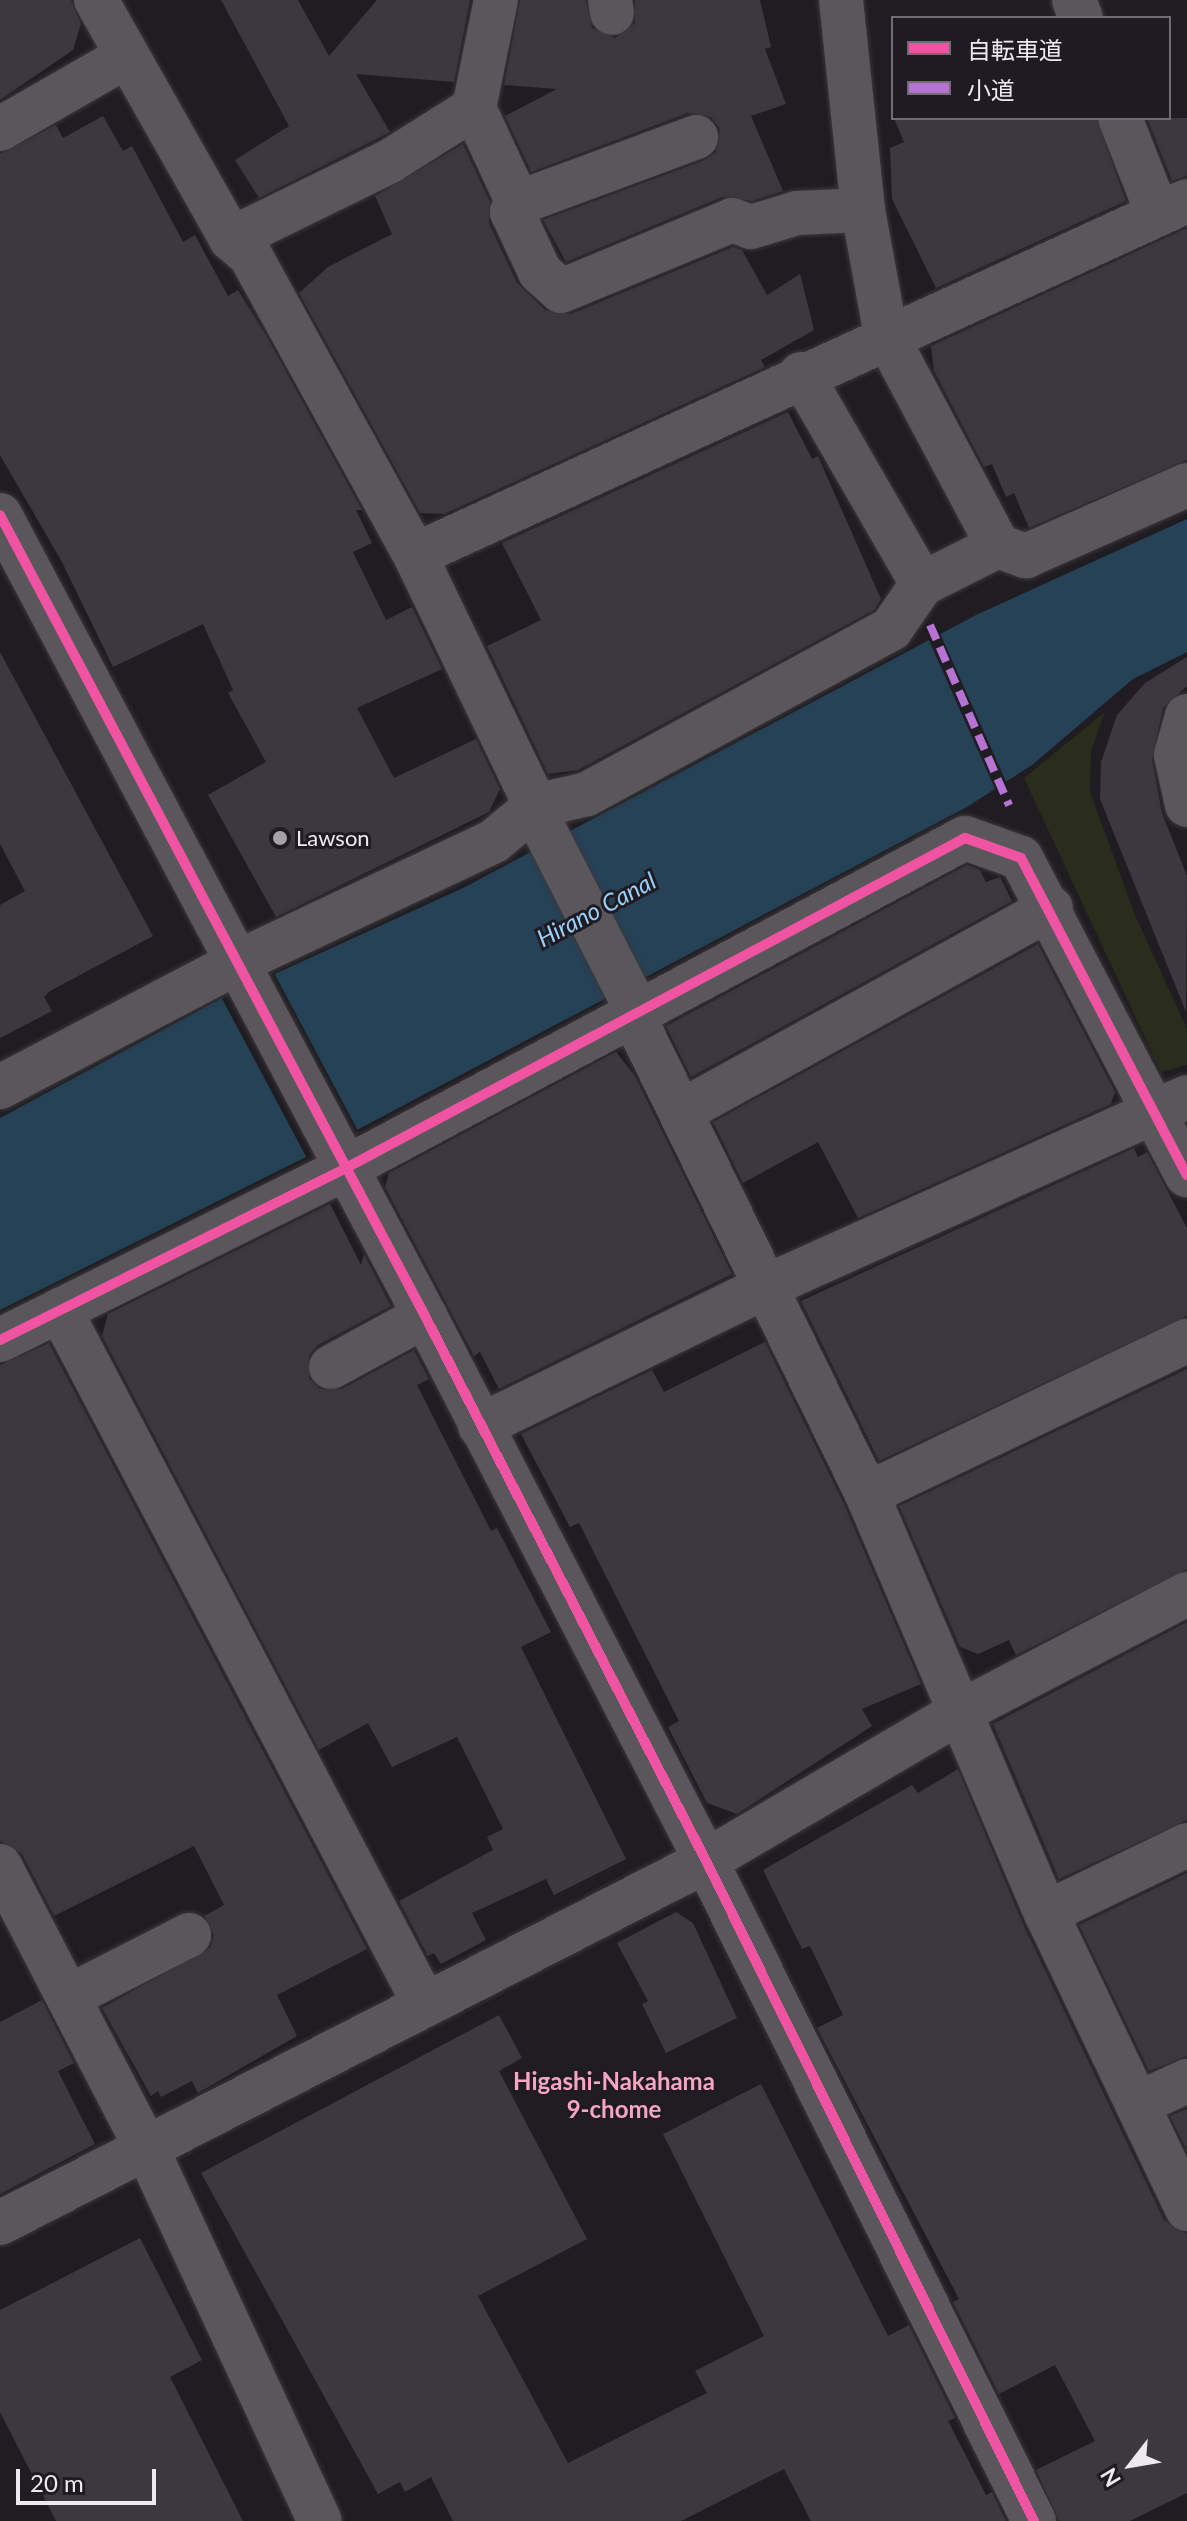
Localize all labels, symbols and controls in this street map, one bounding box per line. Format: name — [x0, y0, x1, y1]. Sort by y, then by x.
legend — [891, 16, 1171, 120]
text: 自転車道 — [967, 35, 1063, 64]
text: 小道 — [967, 75, 1015, 104]
place label: Lawson — [296, 825, 370, 851]
marker: Lawson — [271, 829, 289, 847]
water label: Hirano Canal — [532, 866, 660, 952]
district label: Higashi-Nakahama 9-chome — [513, 2067, 715, 2123]
north arrow — [1091, 2425, 1171, 2505]
scale bar — [20, 2453, 160, 2503]
text: N — [1094, 2463, 1126, 2492]
text: 20 m — [30, 2468, 84, 2497]

